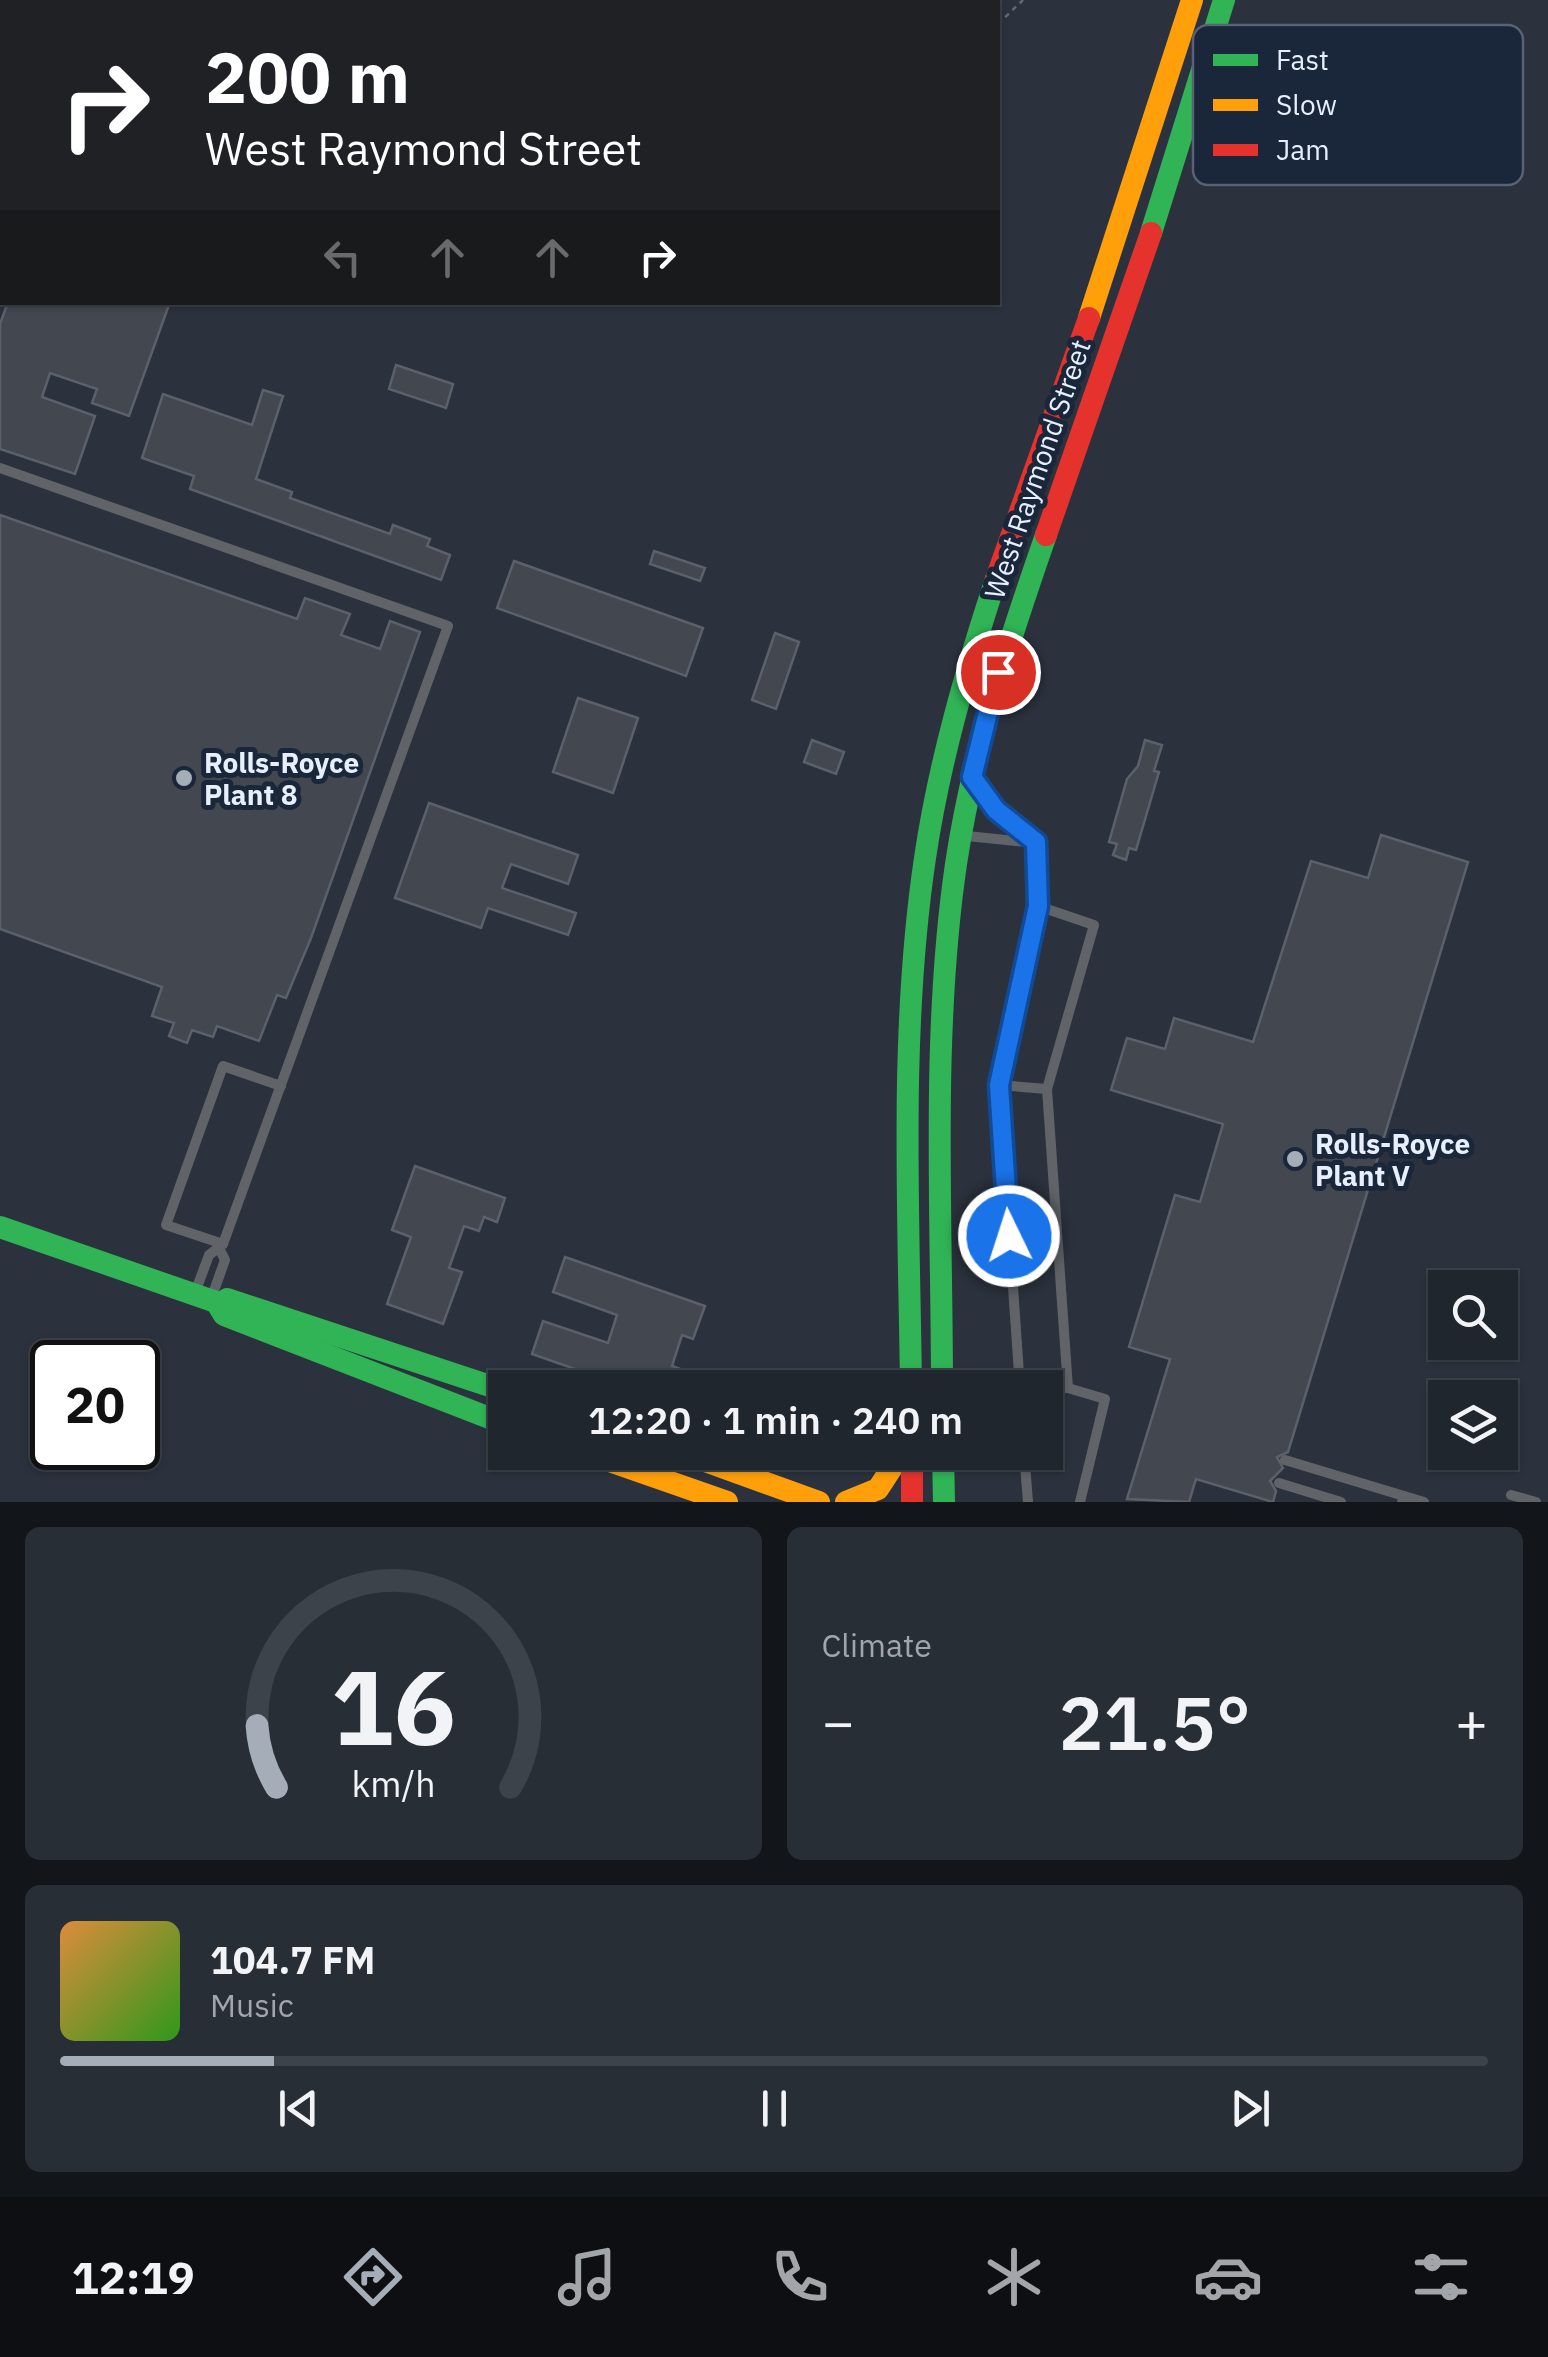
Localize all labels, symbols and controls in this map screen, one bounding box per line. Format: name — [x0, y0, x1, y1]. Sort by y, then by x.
legend — [1193, 25, 1523, 185]
text: 200 m — [205, 31, 410, 122]
icon: right — [40, 40, 170, 170]
text: Fast — [1276, 41, 1329, 78]
text: Slow — [1276, 86, 1337, 123]
text: West Raymond Street — [205, 119, 642, 177]
text: Jam — [1276, 131, 1330, 168]
icon: left — [315, 230, 370, 285]
icon: ahead — [420, 230, 475, 285]
icon: ahead — [525, 230, 580, 285]
icon: right — [630, 230, 685, 285]
street label: West Raymond Street — [975, 334, 1099, 604]
pin — [956, 630, 1041, 715]
icon: arrive — [971, 645, 1026, 700]
place label: Rolls-Royce Plant 8 — [204, 744, 359, 813]
marker: Rolls-Royce Plant 8 — [173, 767, 195, 789]
place label: Rolls-Royce Plant V — [1315, 1125, 1470, 1194]
marker: Rolls-Royce Plant V — [1284, 1148, 1306, 1170]
position arrow — [957, 1184, 1061, 1288]
map controls — [1428, 1270, 1518, 1470]
button: search — [1428, 1270, 1518, 1360]
speed limit sign: 20 — [30, 1340, 160, 1470]
button: layers — [1428, 1380, 1518, 1470]
text: 12:20 · 1 min · 240 m — [588, 1395, 963, 1444]
text: Climate — [822, 1624, 932, 1666]
text: 16 — [331, 1638, 456, 1774]
text: 21.5° — [1058, 1673, 1251, 1771]
text: − — [822, 1686, 855, 1757]
text: + — [1455, 1686, 1488, 1757]
text: km/h — [351, 1760, 435, 1807]
text: 104.7 FM — [210, 1935, 375, 1984]
text: Music — [210, 1984, 294, 2026]
icon: previous — [271, 2081, 326, 2136]
icon: pause — [747, 2081, 802, 2136]
icon: next — [1223, 2081, 1278, 2136]
icon: directions — [338, 2242, 408, 2312]
icon: music — [552, 2242, 622, 2312]
icon: phone — [765, 2242, 835, 2312]
icon: climate — [979, 2242, 1049, 2312]
icon: car — [1193, 2242, 1263, 2312]
icon: filters — [1406, 2242, 1476, 2312]
text: 12:19 — [72, 2248, 195, 2306]

